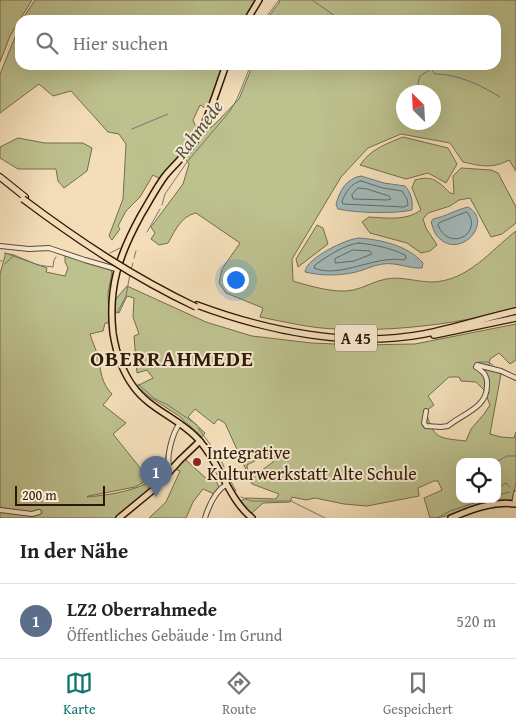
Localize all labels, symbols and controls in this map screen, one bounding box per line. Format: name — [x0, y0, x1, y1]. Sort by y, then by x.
search box — [15, 15, 501, 70]
icon: search — [33, 29, 61, 57]
text: Hier suchen — [73, 29, 168, 57]
north arrow — [396, 85, 441, 130]
water label: Rahmede — [166, 94, 230, 165]
your location — [223, 267, 249, 293]
road number: A 45 — [335, 324, 377, 352]
district label: OBERRAHMEDE — [90, 342, 254, 374]
place label: Integrative Kulturwerkstatt Alte Schule — [207, 439, 417, 487]
pin: 1 — [140, 456, 172, 497]
marker: Integrative Kulturwerkstatt Alte Schule — [191, 456, 203, 468]
map controls — [456, 458, 501, 503]
button: locate — [456, 458, 501, 503]
scale bar — [15, 483, 105, 506]
text: 200 m — [22, 485, 57, 505]
text: In der Nähe — [20, 535, 128, 566]
text: LZ2 Oberrahmede — [67, 595, 217, 623]
text: 1 — [32, 609, 40, 633]
text: 520 m — [456, 609, 496, 633]
text: Öffentliches Gebäude · Im Grund — [67, 623, 282, 647]
tab: Karte — [63, 669, 96, 719]
tab: Route — [222, 669, 256, 719]
tab: Gespeichert — [383, 669, 453, 719]

